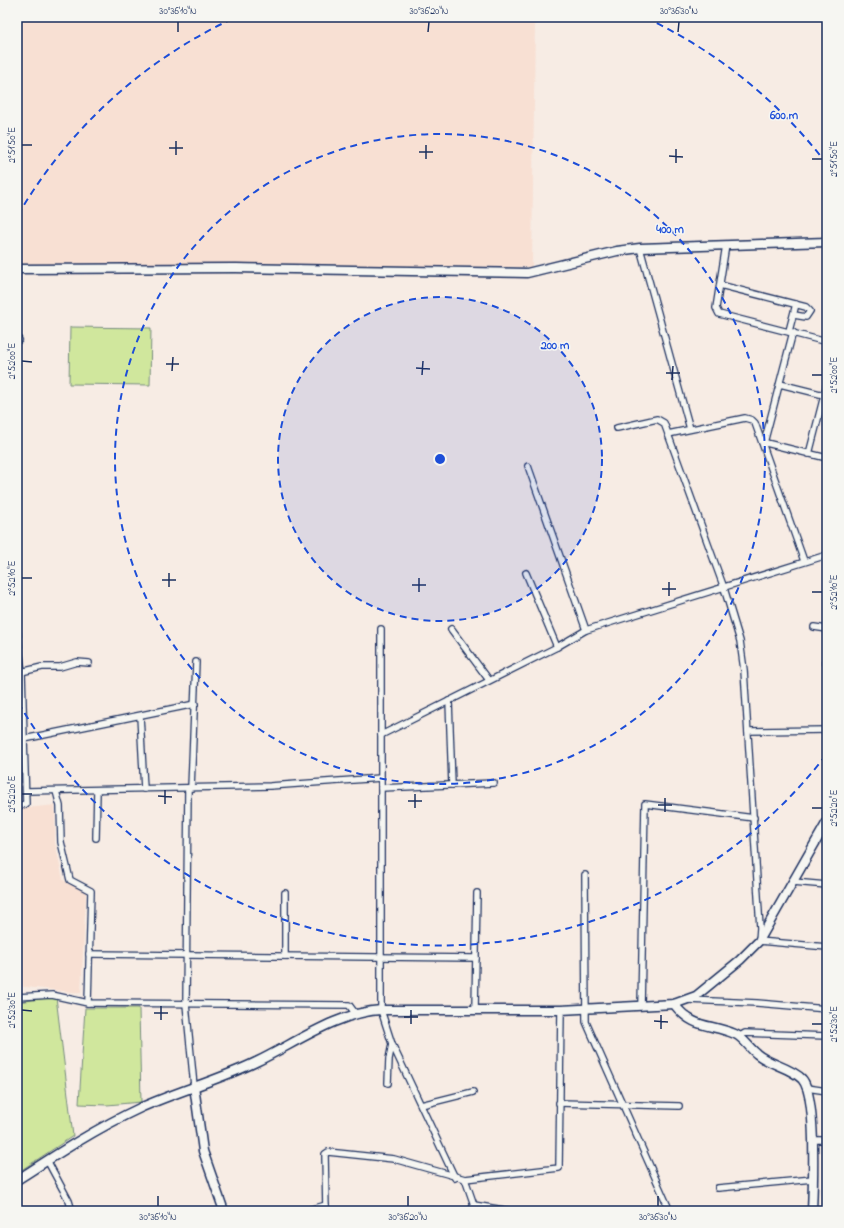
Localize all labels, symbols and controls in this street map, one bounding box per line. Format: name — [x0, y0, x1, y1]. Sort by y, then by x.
text: 30°36'10"N — [159, 4, 197, 19]
text: 30°36'20"N — [409, 4, 449, 19]
text: 30°36'30"N — [660, 4, 698, 19]
text: 600 m — [769, 107, 799, 125]
text: 2°51'50"E — [5, 127, 20, 163]
text: 2°51'50"E — [827, 141, 842, 177]
text: 400 m — [655, 221, 684, 239]
text: 200 m — [540, 337, 570, 355]
text: 2°52'00"E — [5, 343, 20, 379]
text: 2°52'00"E — [827, 357, 842, 393]
centre of rings — [433, 452, 447, 466]
text: 2°52'10"E — [5, 560, 20, 596]
text: 2°52'10"E — [827, 574, 842, 610]
text: 2°52'20"E — [5, 775, 20, 813]
text: 2°52'20"E — [827, 789, 842, 827]
text: 2°52'30"E — [5, 992, 20, 1028]
text: 2°52'30"E — [827, 1006, 842, 1042]
text: 30°36'10"N — [139, 1210, 177, 1225]
text: 30°36'20"N — [388, 1210, 428, 1225]
text: 30°36'30"N — [639, 1210, 677, 1225]

